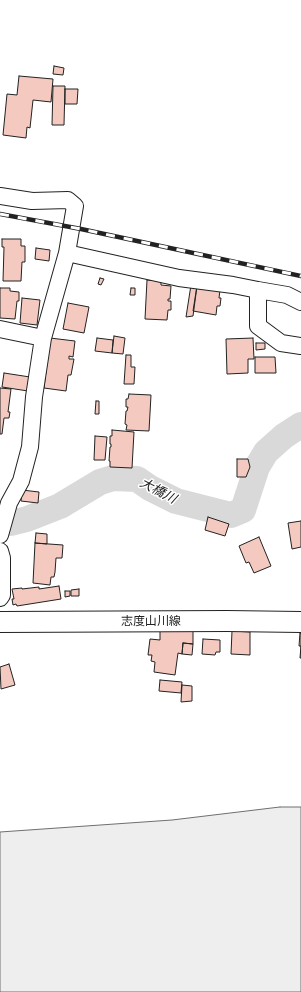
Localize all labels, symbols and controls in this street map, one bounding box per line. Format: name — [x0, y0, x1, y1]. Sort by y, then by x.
water label: 大橋川 — [137, 475, 179, 507]
street label: 志度山川線 — [121, 614, 181, 628]

